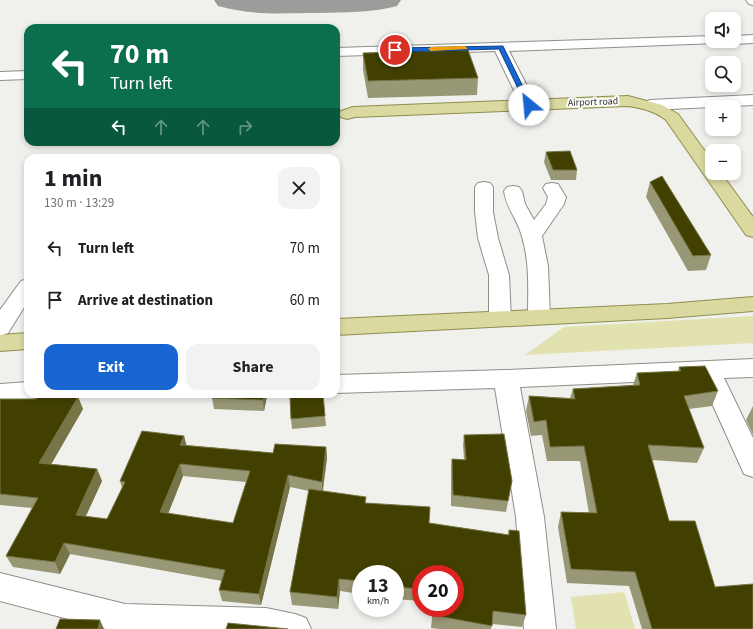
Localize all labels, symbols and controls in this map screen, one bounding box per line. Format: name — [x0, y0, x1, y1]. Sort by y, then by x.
map controls — [705, 12, 741, 180]
button: sound — [705, 12, 741, 48]
pin — [378, 33, 412, 67]
text: 70 m — [110, 34, 169, 74]
icon: arrive — [384, 39, 406, 61]
icon: left — [44, 40, 96, 92]
button: search — [705, 56, 741, 92]
text: Turn left — [110, 71, 172, 96]
position arrow — [508, 84, 550, 126]
street label: Airport road — [568, 94, 618, 110]
button: + — [705, 100, 741, 136]
icon: left — [108, 116, 130, 138]
icon: ahead — [150, 116, 172, 138]
icon: ahead — [192, 116, 214, 138]
icon: right — [234, 116, 256, 138]
button: − — [705, 144, 741, 180]
text: 1 min — [44, 161, 102, 196]
button: close — [278, 167, 320, 209]
text: 130 m · 13:29 — [44, 194, 114, 212]
icon: left — [44, 237, 66, 259]
text: Turn left — [78, 238, 134, 259]
text: 70 m — [290, 238, 320, 259]
icon: arrive — [44, 289, 66, 311]
text: Arrive at destination — [78, 290, 213, 311]
text: 60 m — [290, 290, 320, 311]
button: Exit — [44, 344, 178, 390]
button: Share — [186, 344, 320, 390]
speed limit sign: 20 — [412, 565, 464, 617]
text: 13 — [367, 572, 389, 600]
text: km/h — [367, 594, 389, 608]

